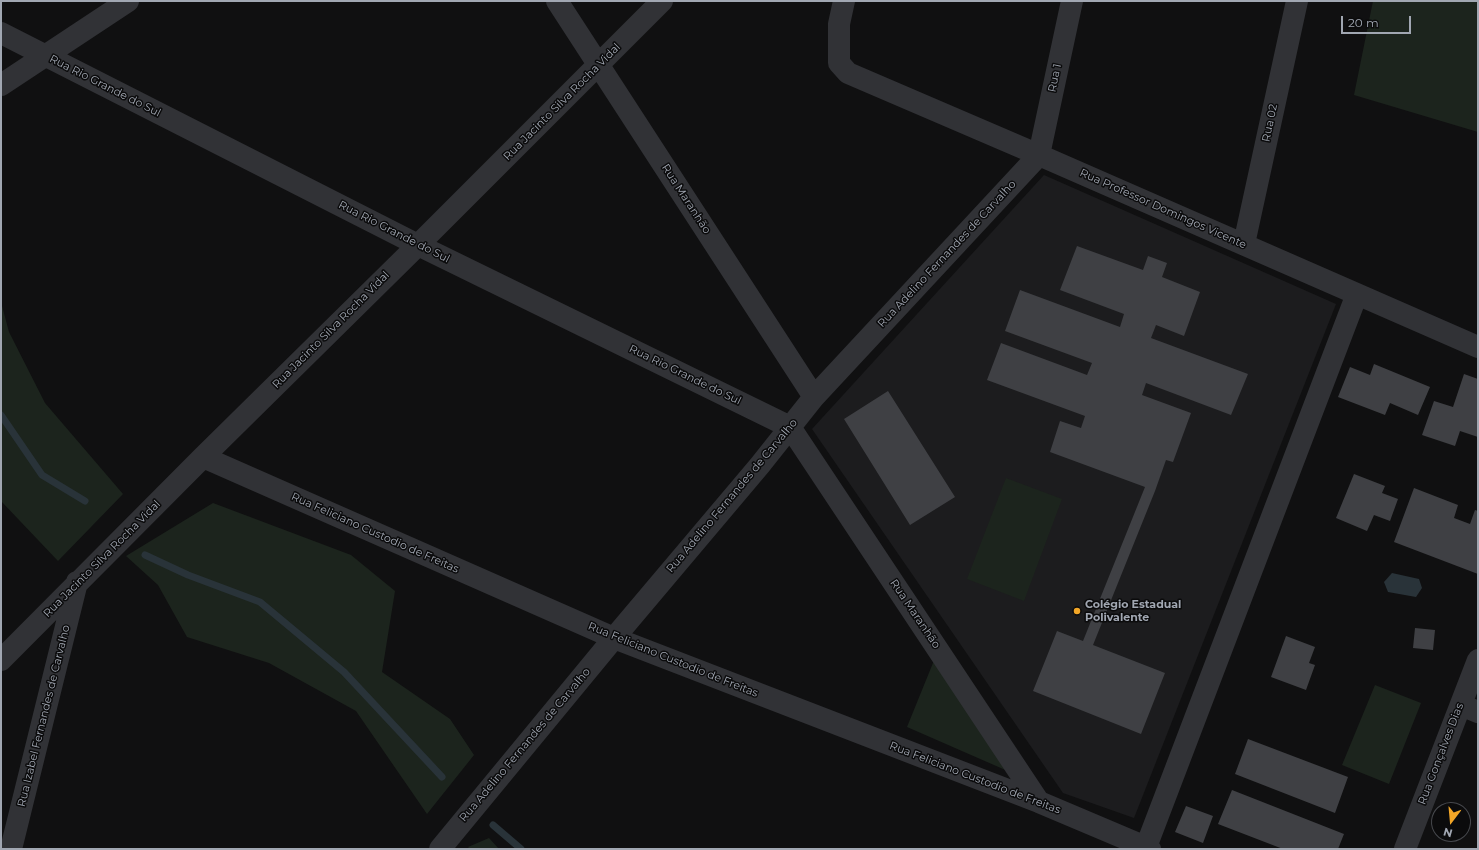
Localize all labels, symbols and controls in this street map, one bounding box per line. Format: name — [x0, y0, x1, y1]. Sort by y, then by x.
scale bar — [1343, 8, 1413, 34]
text: 20 m — [1348, 15, 1379, 30]
street label: Rua Jacinto Silva Rocha Vidal — [501, 41, 623, 163]
street label: Rua Rio Grande do Sul — [47, 52, 163, 120]
street label: Rua 1 — [1046, 63, 1064, 93]
street label: Rua 02 — [1260, 103, 1280, 143]
street label: Rua Maranhão — [659, 162, 713, 236]
street label: Rua Professor Domingos Vicente — [1078, 166, 1248, 252]
street label: Rua Adelino Fernandes de Carvalho — [875, 178, 1019, 330]
street label: Rua Rio Grande do Sul — [336, 198, 452, 266]
street label: Rua Jacinto Silva Rocha Vidal — [270, 269, 392, 391]
street label: Rua Rio Grande do Sul — [627, 342, 743, 408]
street label: Rua Adelino Fernandes de Carvalho — [664, 416, 800, 576]
street label: Rua Feliciano Custodio de Freitas — [289, 490, 461, 576]
street label: Rua Jacinto Silva Rocha Vidal — [41, 498, 163, 620]
street label: Rua Maranhão — [887, 577, 943, 651]
place label: Colégio Estadual Polivalente — [1085, 598, 1181, 624]
marker: Colégio Estadual Polivalente — [1072, 606, 1082, 616]
street label: Rua Feliciano Custodio de Freitas — [586, 620, 760, 700]
street label: Rua Izabel Fernandes de Carvalho — [15, 624, 73, 808]
street label: Rua Adelino Fernandes de Carvalho — [457, 665, 593, 825]
street label: Rua Gonçalves Dias — [1416, 701, 1466, 807]
street label: Rua Feliciano Custodio de Freitas — [888, 739, 1062, 817]
north arrow — [1431, 802, 1471, 842]
text: N — [1442, 825, 1454, 841]

